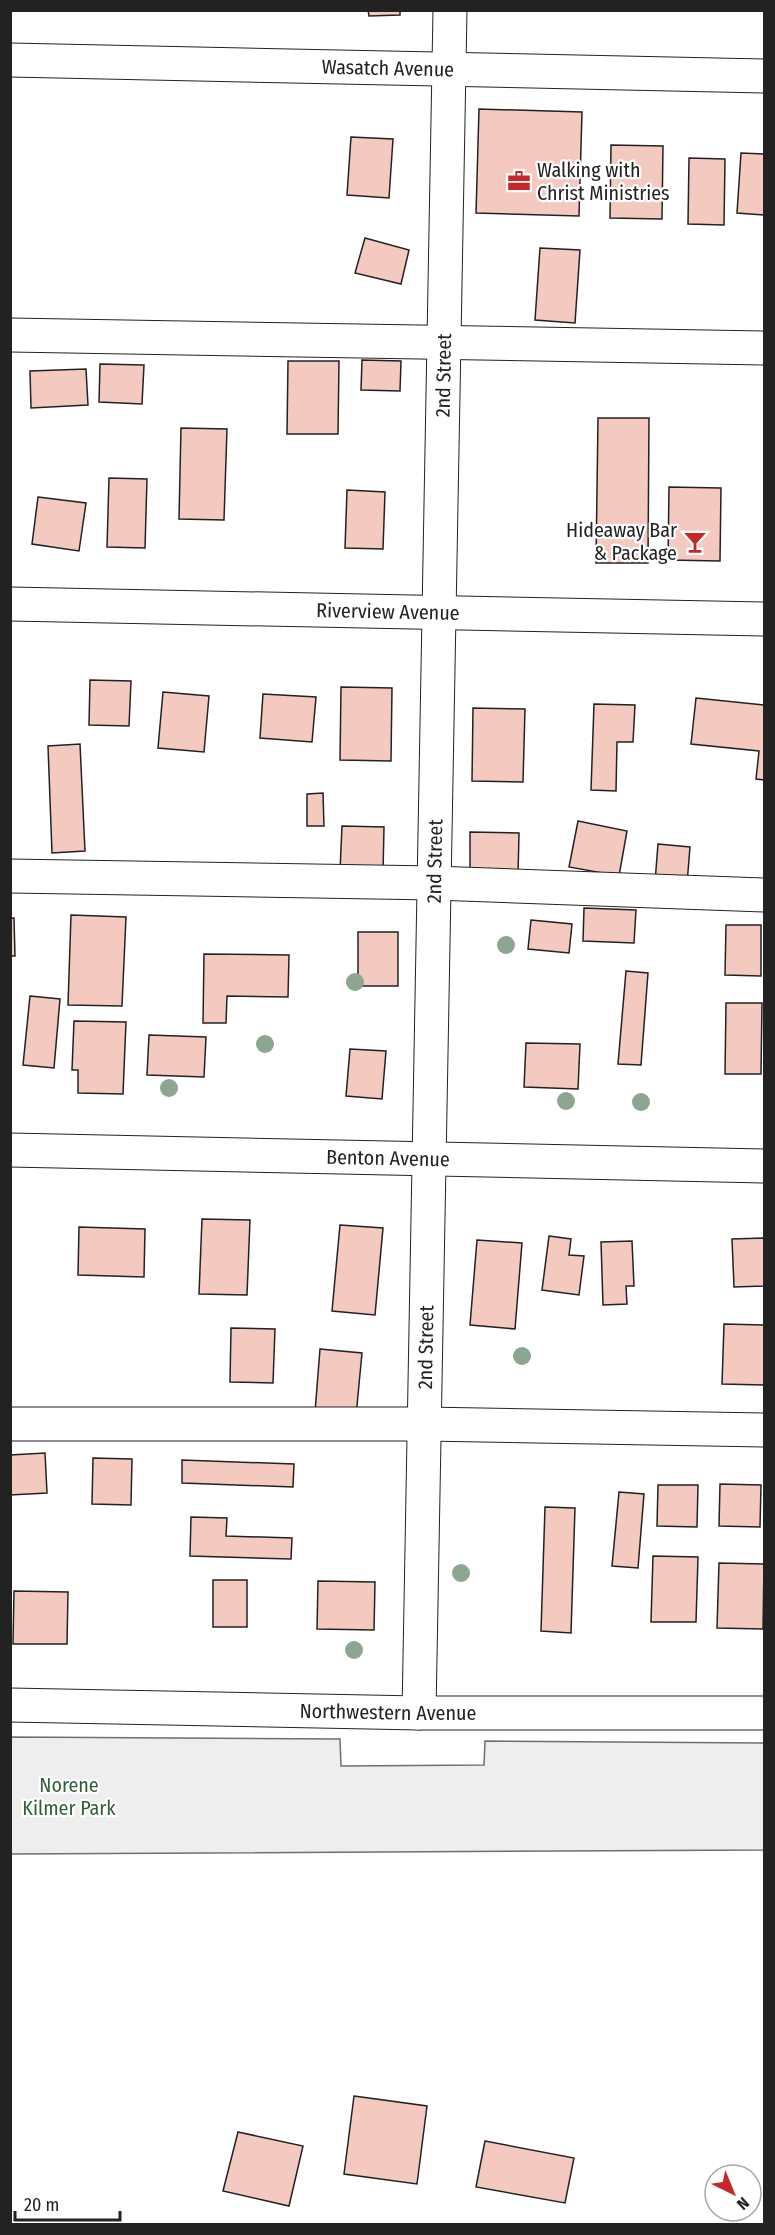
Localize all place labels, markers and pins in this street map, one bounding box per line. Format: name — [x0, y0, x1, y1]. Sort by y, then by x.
place label: Walking with Christ Ministries — [537, 158, 670, 205]
office icon: Walking with Christ Ministries — [506, 168, 532, 194]
place label: Hideaway Bar & Package — [566, 518, 677, 565]
bar icon: Hideaway Bar & Package — [682, 529, 708, 555]

